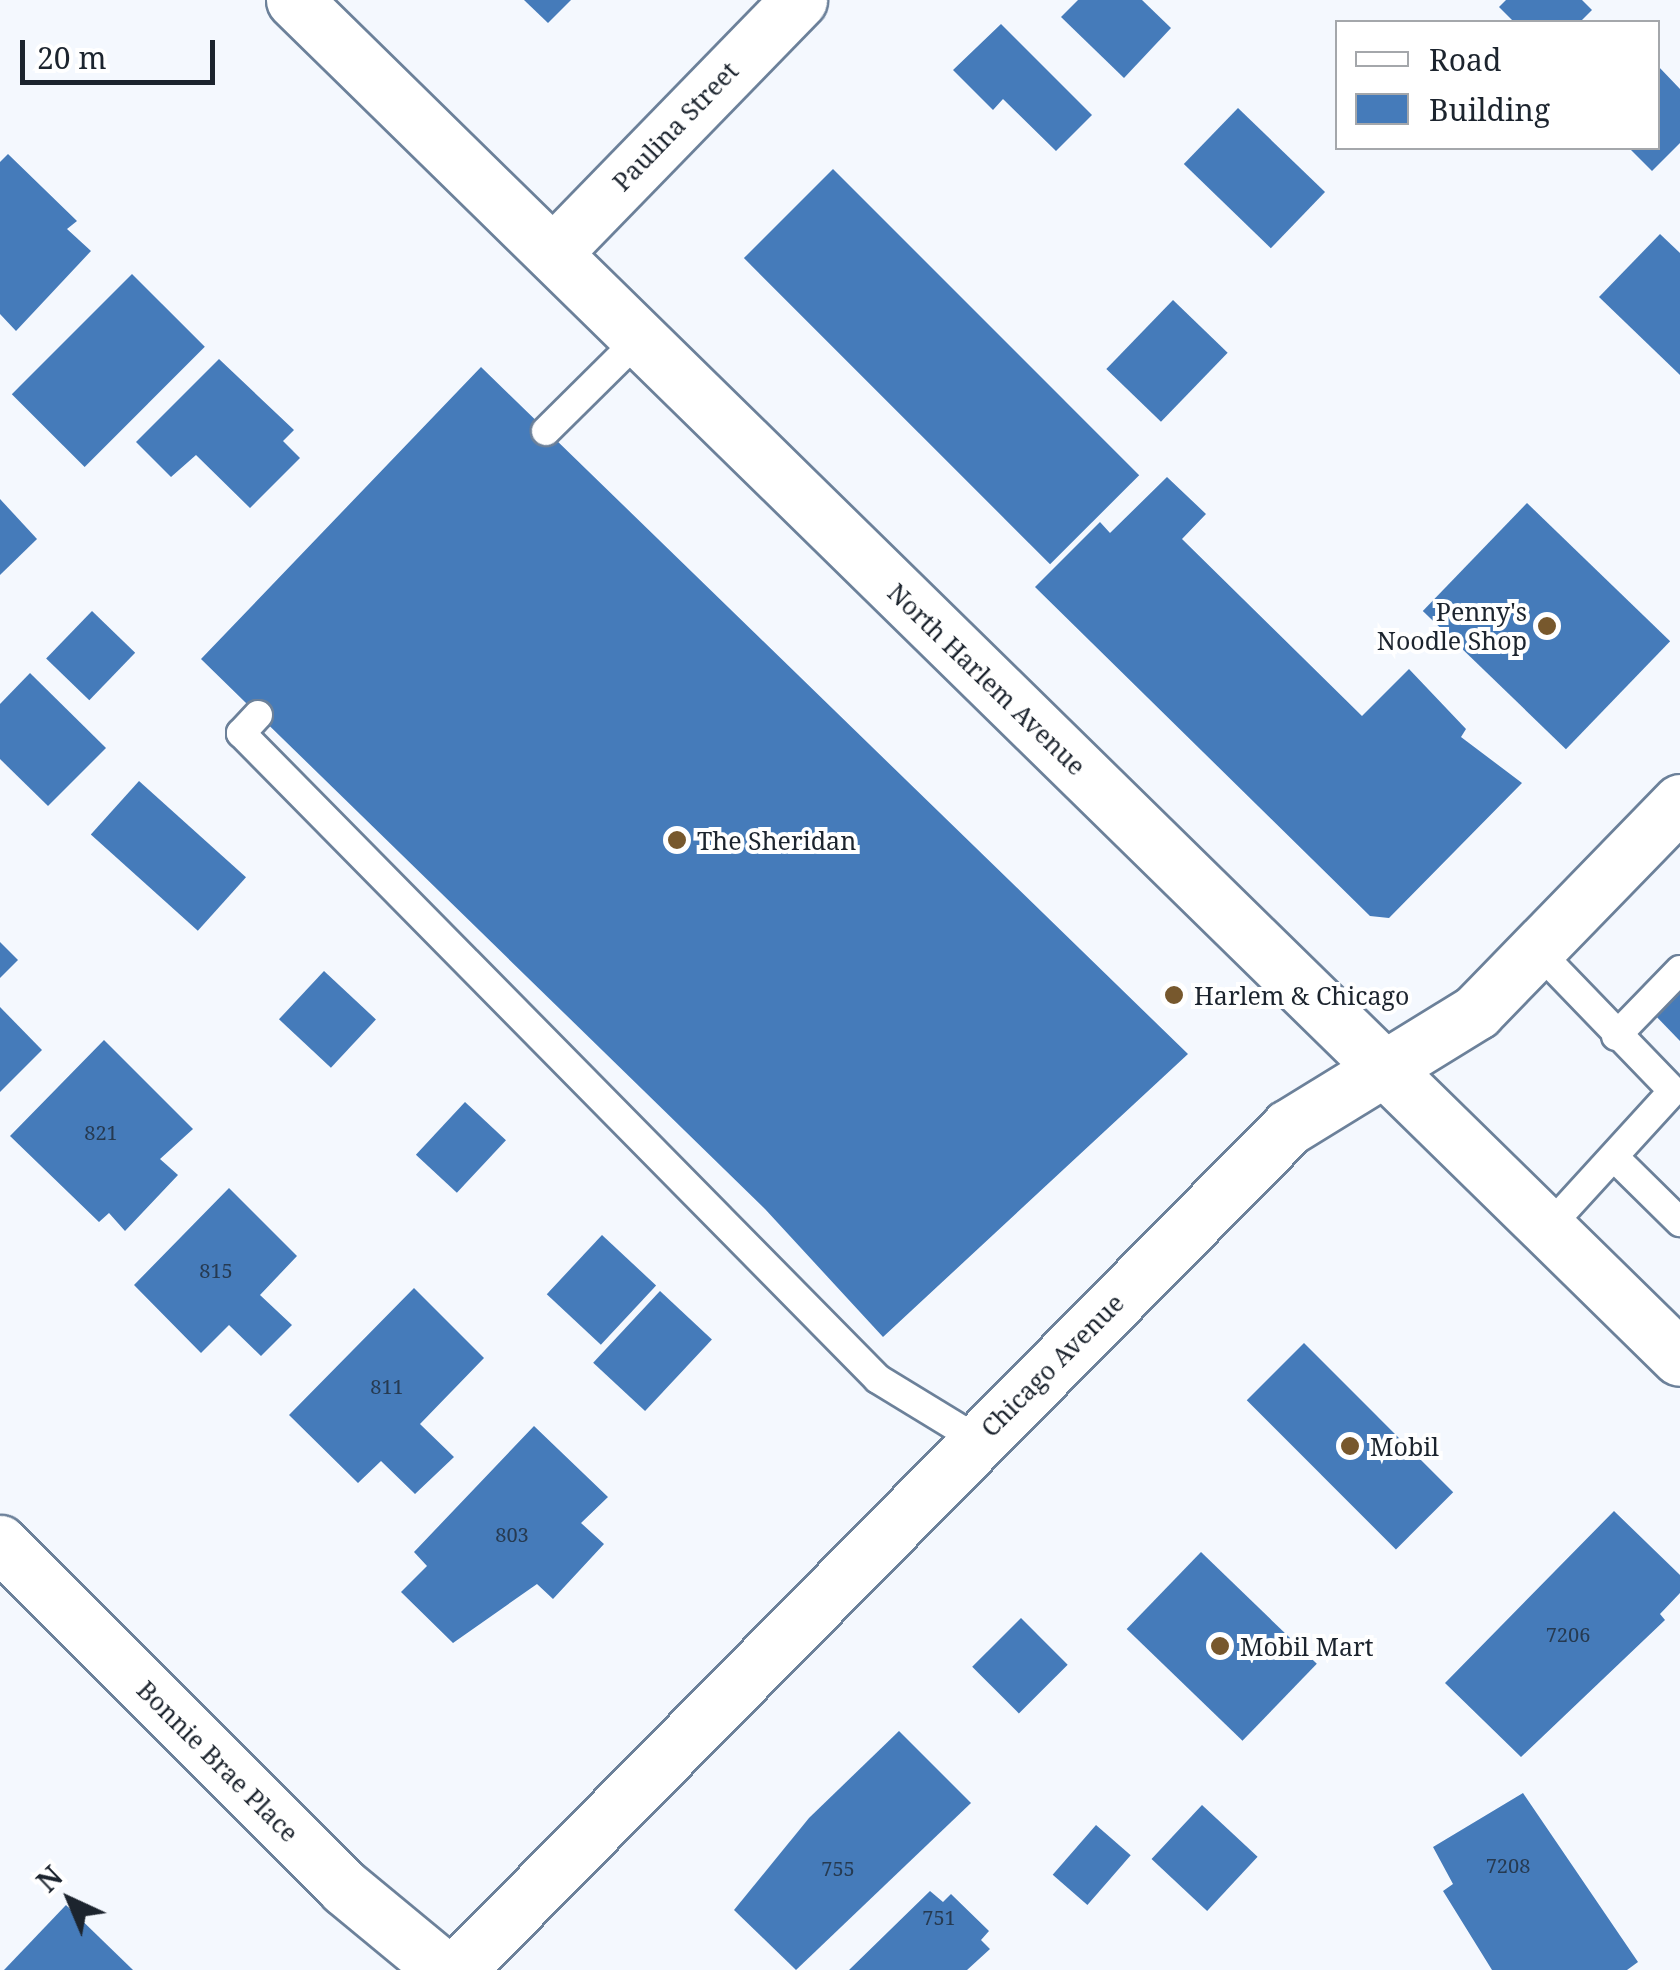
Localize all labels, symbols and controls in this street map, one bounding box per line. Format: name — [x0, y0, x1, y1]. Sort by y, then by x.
scale bar — [25, 20, 220, 82]
legend — [1335, 20, 1660, 150]
text: 20 m — [37, 37, 107, 78]
text: Road — [1429, 39, 1501, 80]
street label: Paulina Street — [606, 55, 744, 197]
text: Building — [1429, 89, 1550, 130]
street label: North Harlem Avenue — [882, 577, 1092, 781]
place label: Penny's Noodle Shop — [1377, 597, 1527, 656]
marker: Penny's Noodle Shop — [1536, 615, 1558, 637]
place label: The Sheridan — [697, 825, 856, 855]
marker: The Sheridan — [666, 829, 688, 851]
place label: Harlem & Chicago — [1194, 980, 1409, 1010]
marker: Harlem & Chicago — [1163, 984, 1185, 1006]
house number: 821 — [84, 1120, 118, 1144]
house number: 815 — [199, 1258, 233, 1282]
street label: Chicago Avenue — [974, 1287, 1130, 1443]
house number: 811 — [370, 1374, 404, 1398]
place label: Mobil — [1370, 1431, 1439, 1461]
marker: Mobil — [1339, 1435, 1361, 1457]
house number: 803 — [495, 1522, 529, 1546]
house number: 7206 — [1546, 1622, 1590, 1646]
place label: Mobil Mart — [1240, 1631, 1374, 1661]
marker: Mobil Mart — [1209, 1635, 1231, 1657]
street label: Bonnie Brae Place — [131, 1674, 305, 1848]
north arrow — [20, 1850, 120, 1950]
house number: 7208 — [1486, 1853, 1530, 1877]
house number: 755 — [821, 1856, 855, 1880]
text: N — [28, 1857, 70, 1900]
house number: 751 — [922, 1905, 956, 1929]

